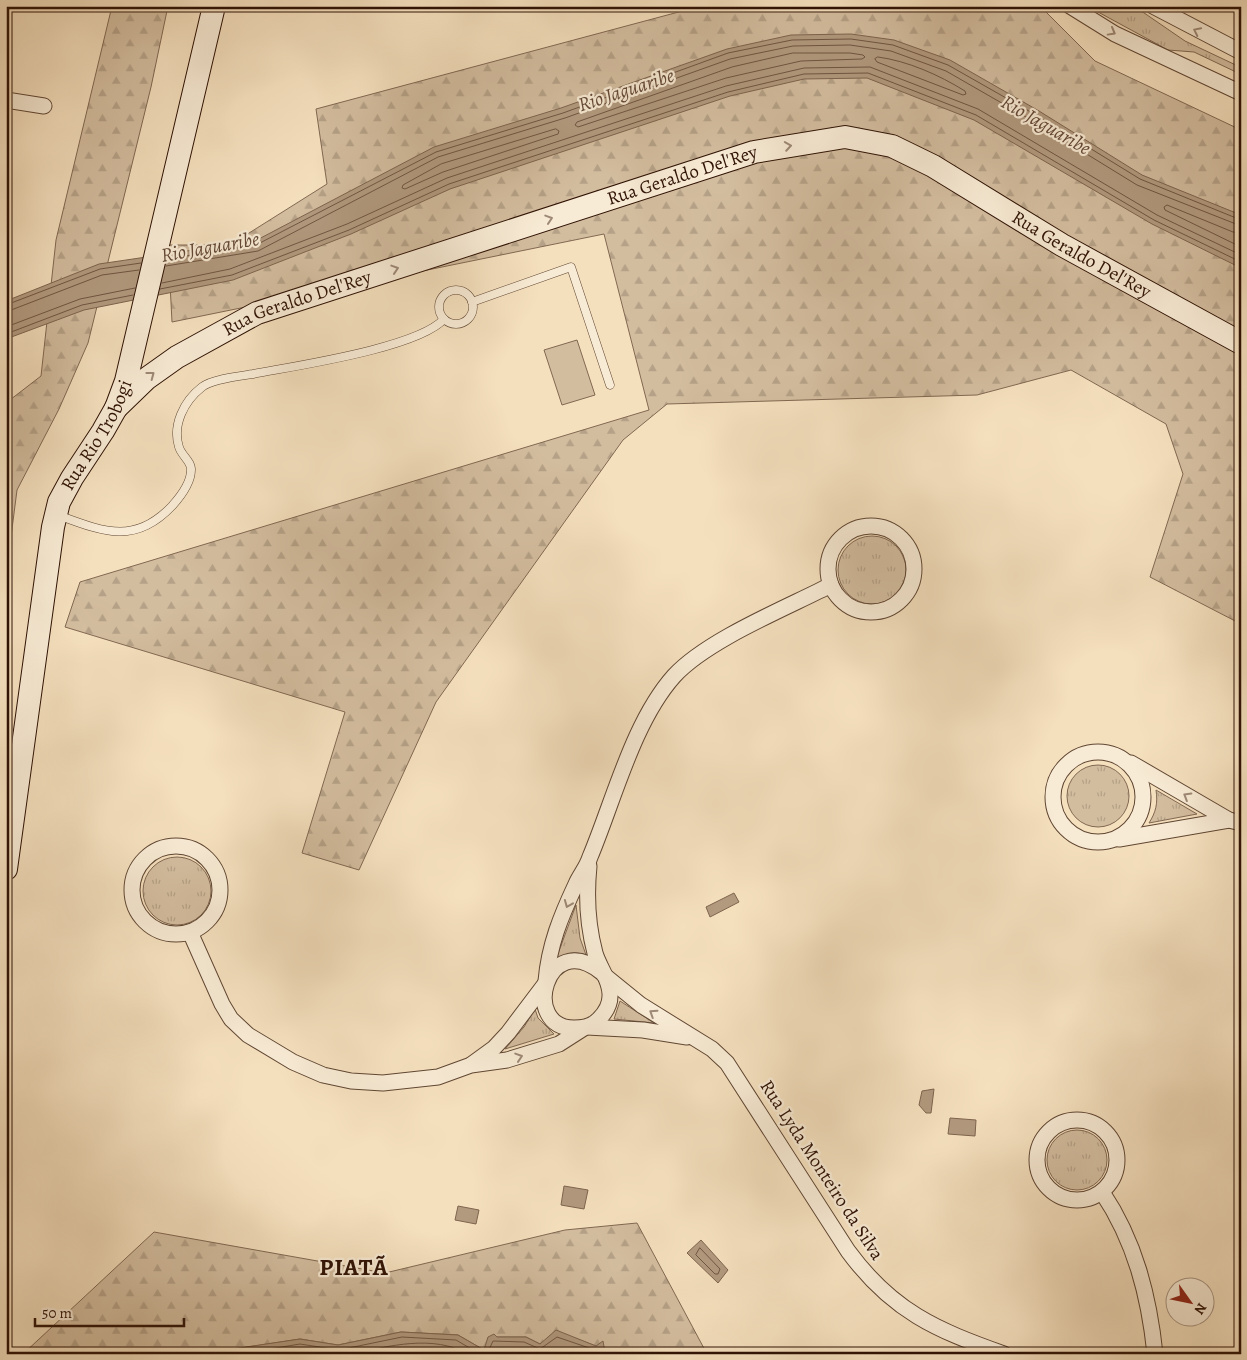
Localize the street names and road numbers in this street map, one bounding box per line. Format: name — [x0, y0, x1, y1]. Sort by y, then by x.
street label: Rua Geraldo Del'Rey — [604, 139, 761, 212]
street label: Rua Geraldo Del'Rey — [1007, 204, 1156, 305]
street label: Rua Geraldo Del'Rey — [218, 264, 375, 342]
street label: Rua Rio Trobogi — [55, 376, 138, 495]
street label: Rua Lyda Monteiro da Silva — [754, 1075, 890, 1265]

